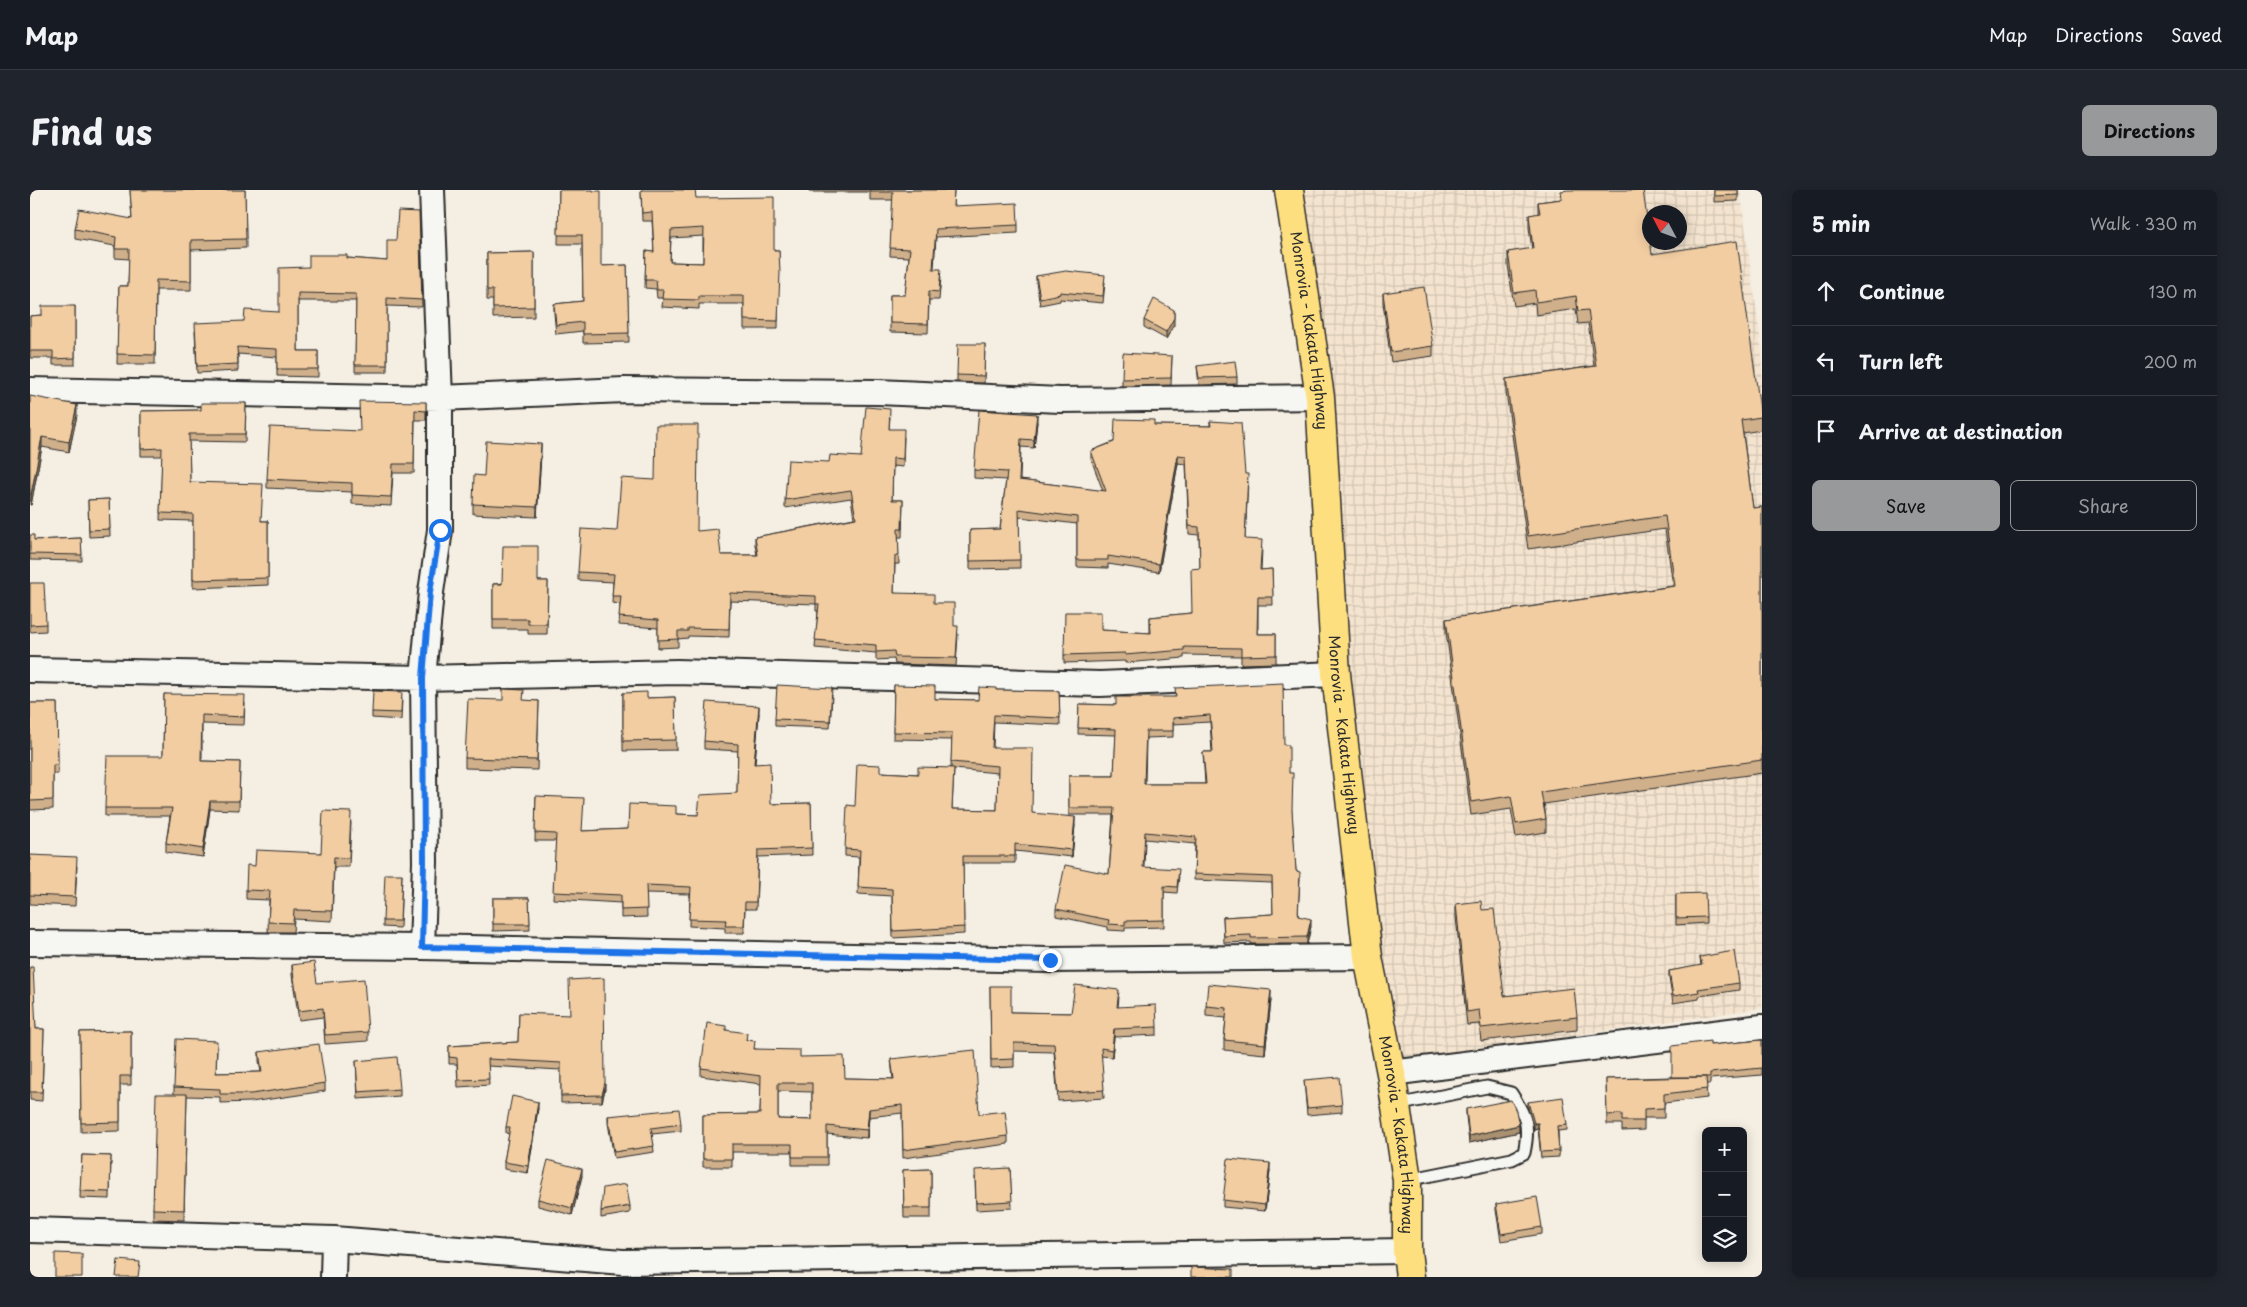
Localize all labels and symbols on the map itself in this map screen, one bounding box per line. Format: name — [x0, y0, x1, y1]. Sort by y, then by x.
north arrow — [1642, 205, 1687, 250]
street label: Monrovia - Kakata Highway — [1285, 230, 1335, 430]
route start — [429, 519, 452, 542]
street label: Monrovia - Kakata Highway — [1324, 634, 1367, 835]
route end — [1039, 949, 1062, 972]
street label: Monrovia - Kakata Highway — [1374, 1033, 1420, 1234]

